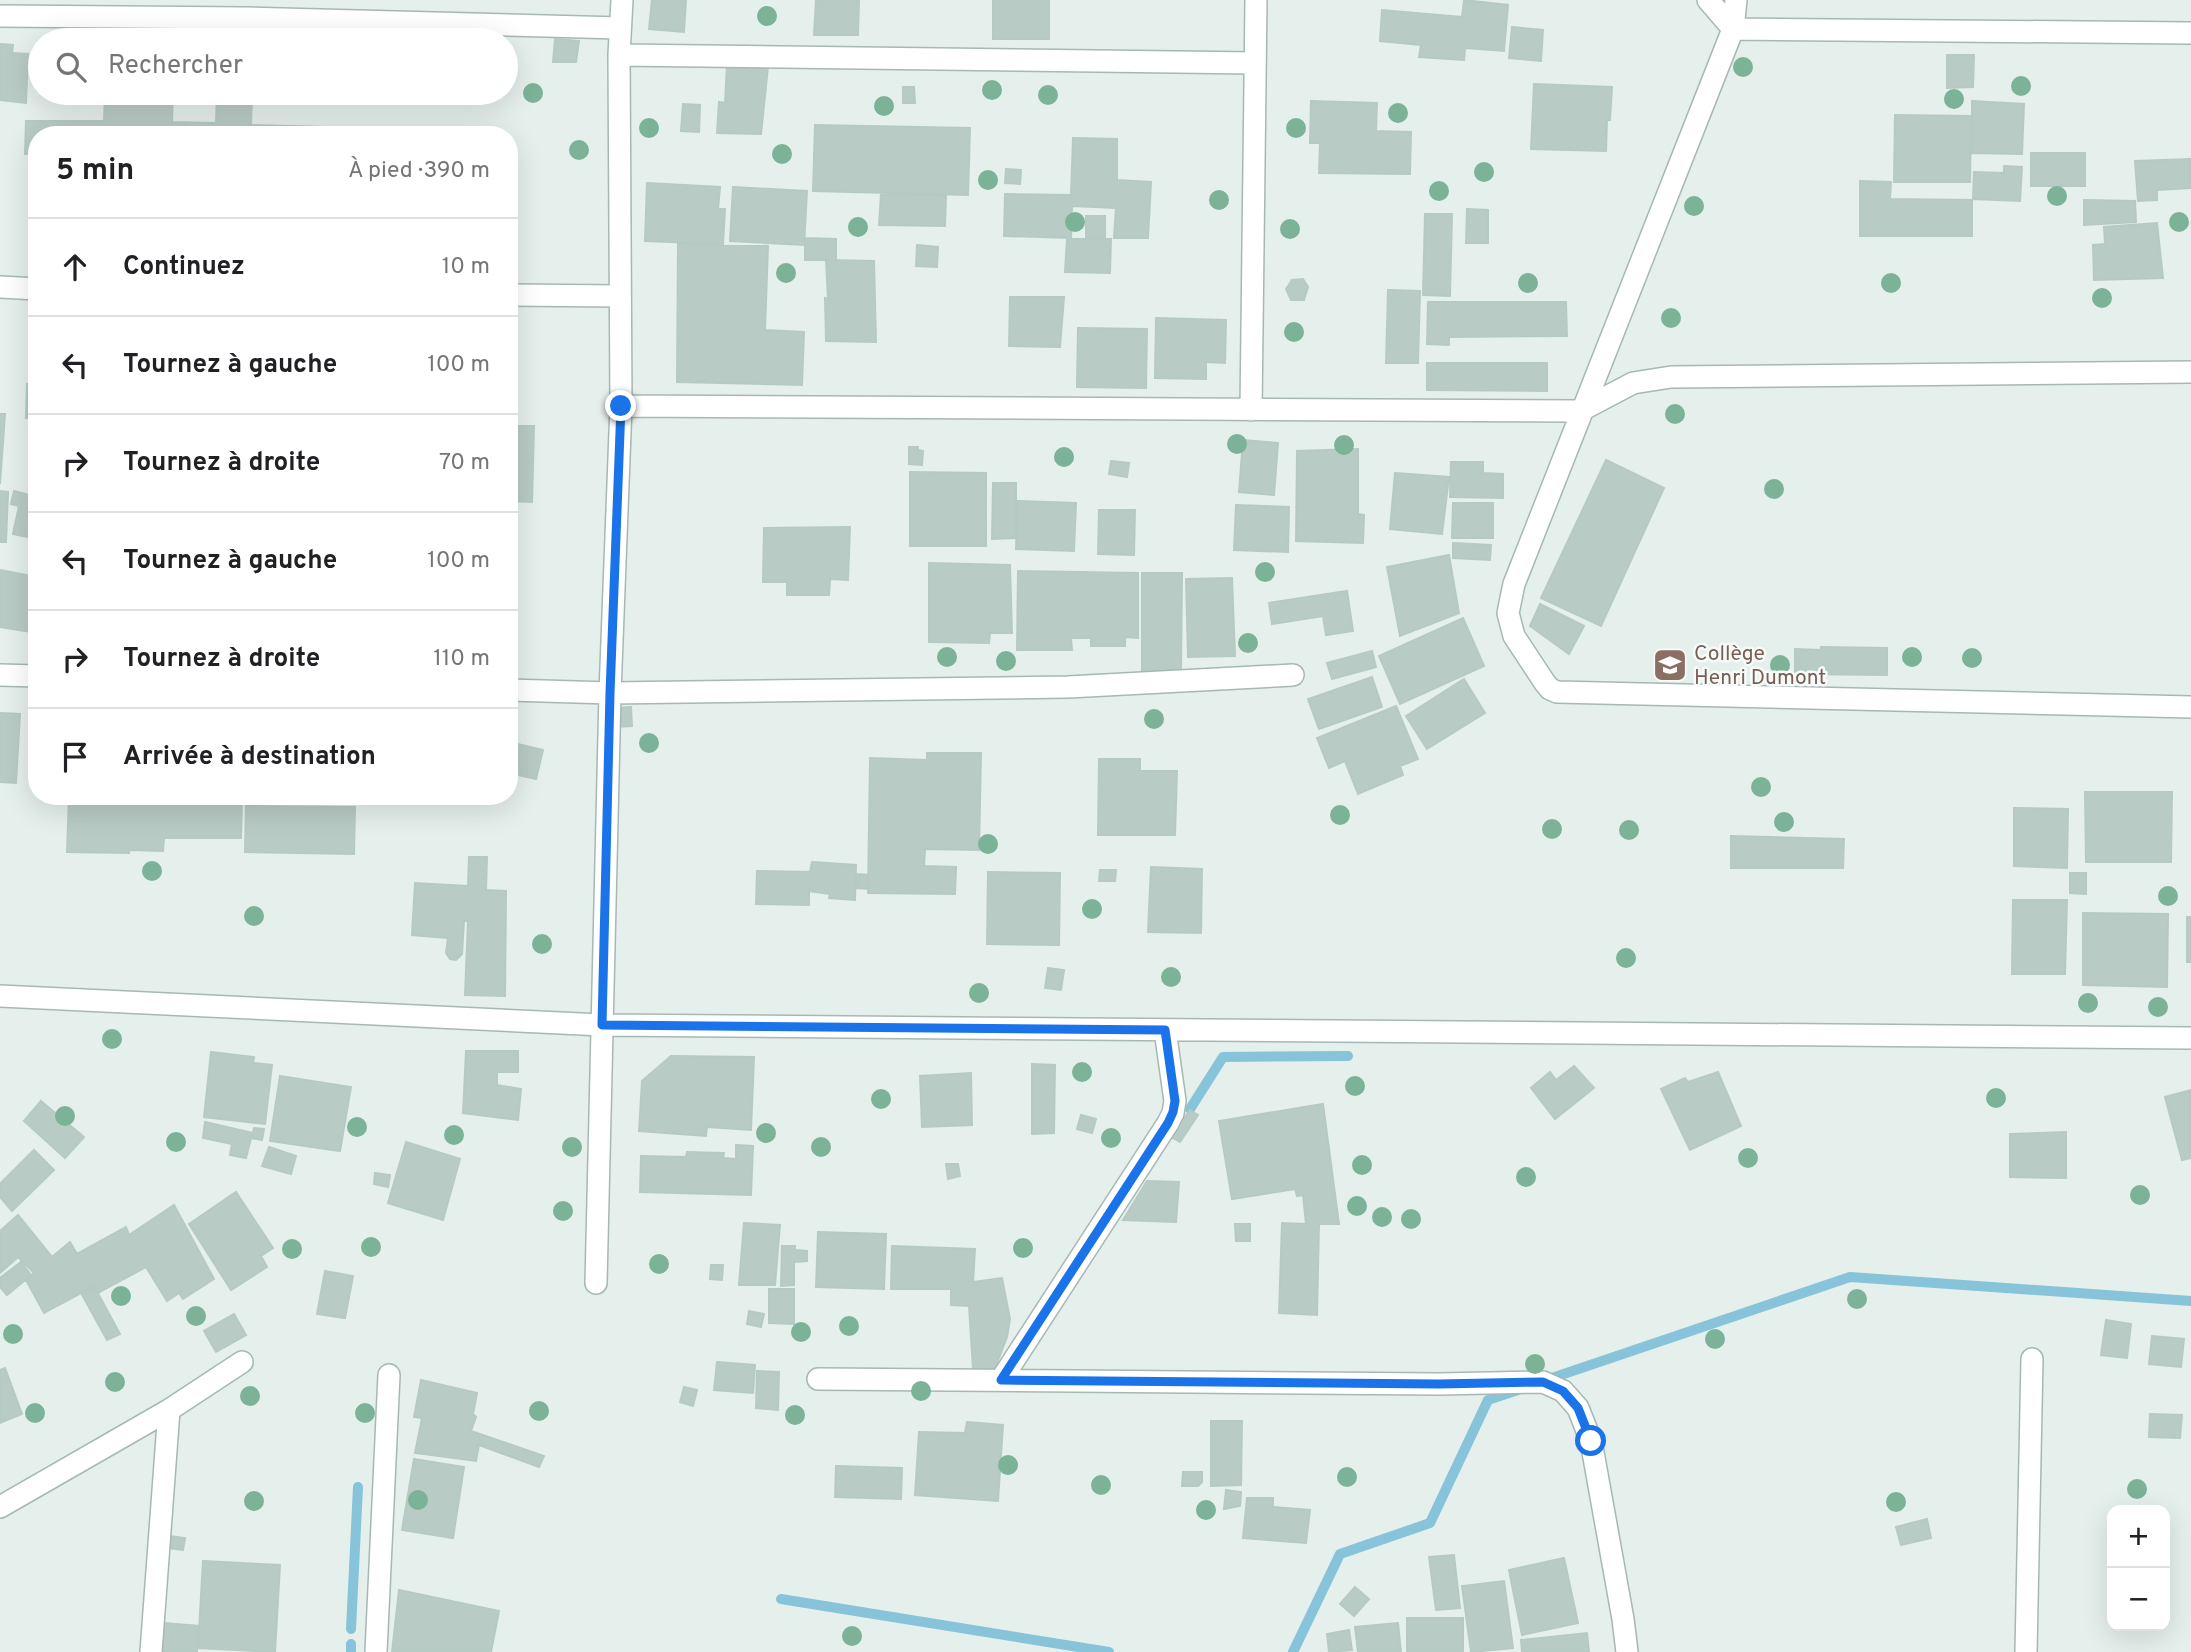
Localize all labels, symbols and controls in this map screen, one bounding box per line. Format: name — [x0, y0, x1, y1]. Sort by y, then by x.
search box — [28, 28, 518, 105]
icon: search — [52, 48, 90, 86]
text: Rechercher — [108, 50, 243, 83]
text: 5 min — [56, 153, 134, 190]
text: À pied · 390 m — [348, 157, 490, 186]
icon: ahead — [56, 248, 94, 286]
text: Continuez — [123, 251, 245, 284]
text: 10 m — [442, 253, 490, 282]
icon: left — [56, 346, 94, 384]
text: Tournez à gauche — [123, 349, 337, 382]
text: 100 m — [427, 351, 490, 380]
route end — [605, 390, 636, 421]
icon: right — [56, 444, 94, 482]
text: Tournez à droite — [123, 447, 320, 480]
text: 70 m — [439, 449, 490, 478]
icon: left — [56, 542, 94, 580]
text: Tournez à gauche — [123, 545, 337, 578]
text: 100 m — [427, 547, 490, 576]
icon: right — [56, 640, 94, 678]
place label: Collège Henri Dumont — [1694, 641, 1826, 692]
text: Tournez à droite — [123, 643, 320, 676]
text: 110 m — [433, 645, 490, 674]
school or university icon: Collège Henri Dumont — [1651, 646, 1689, 684]
icon: arrive — [56, 738, 94, 776]
text: Arrivée à destination — [123, 741, 376, 774]
route start — [1575, 1425, 1606, 1456]
map controls — [2107, 1505, 2170, 1631]
button: + — [2107, 1505, 2170, 1568]
button: − — [2107, 1568, 2170, 1631]

